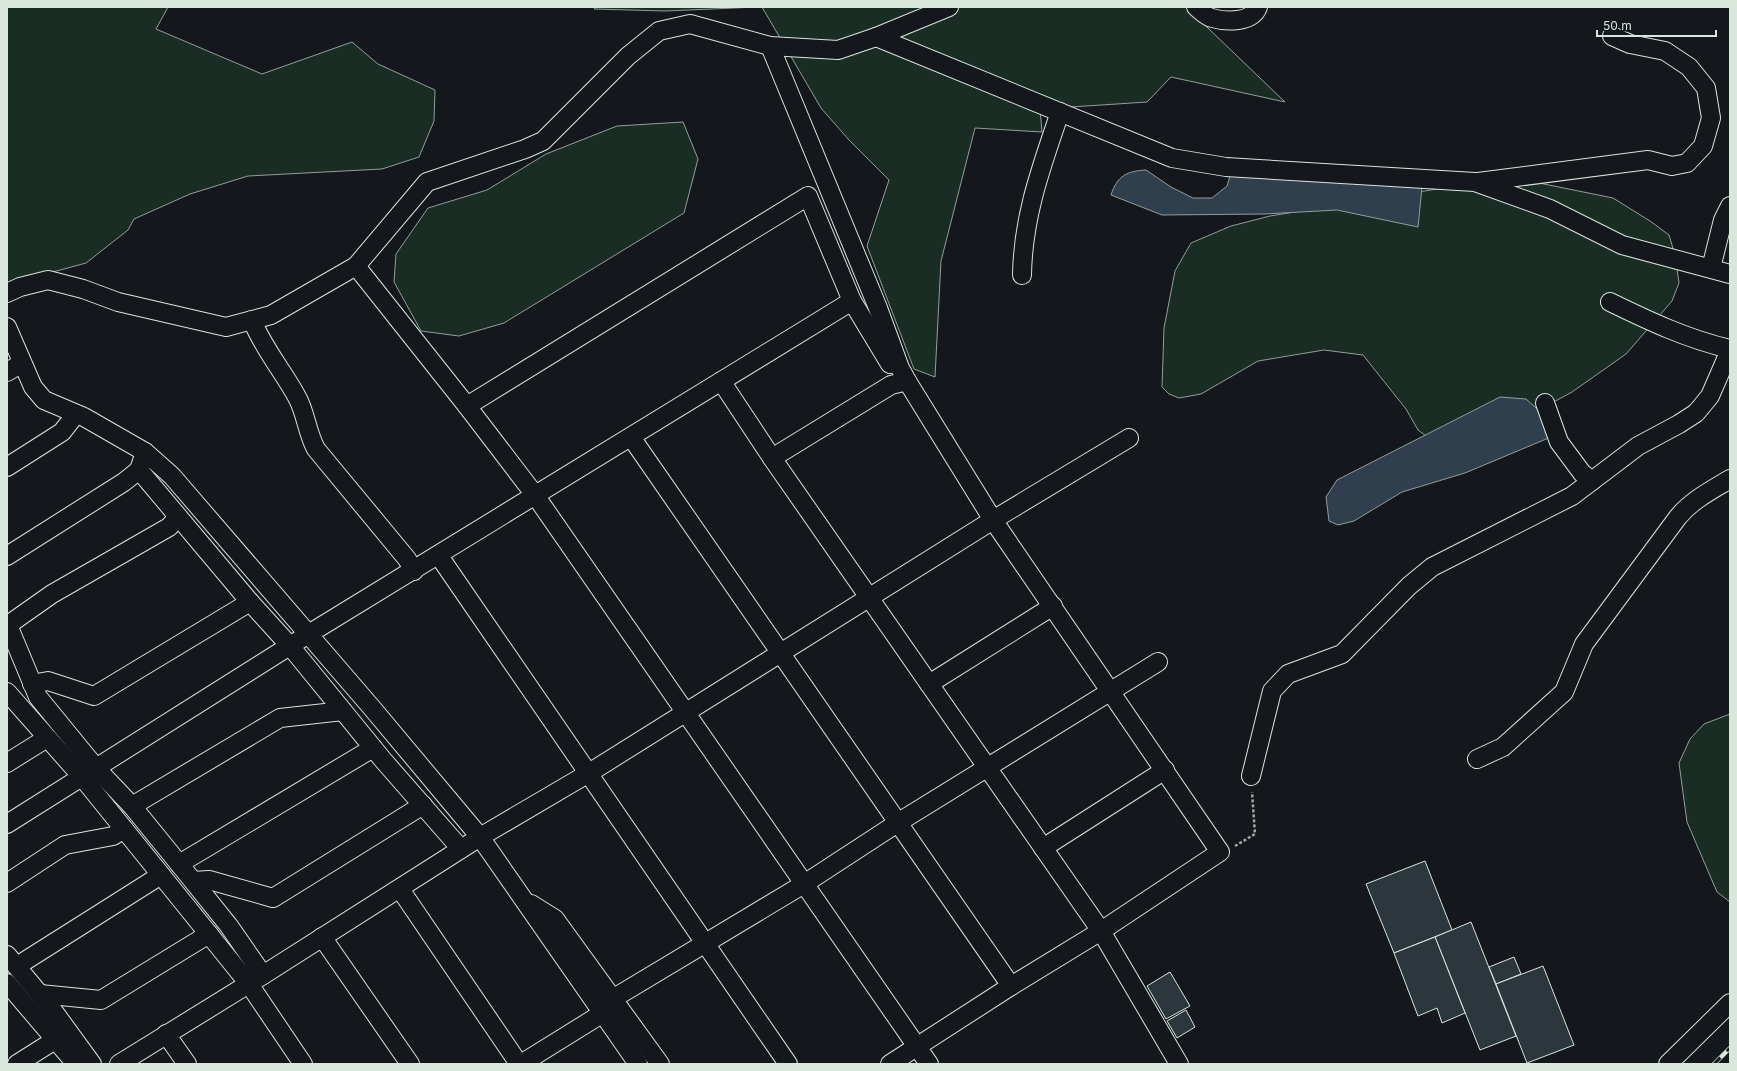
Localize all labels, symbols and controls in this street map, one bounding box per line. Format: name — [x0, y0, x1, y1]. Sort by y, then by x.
scale bar — [1597, 12, 1716, 38]
text: 50 m — [1603, 18, 1632, 33]

